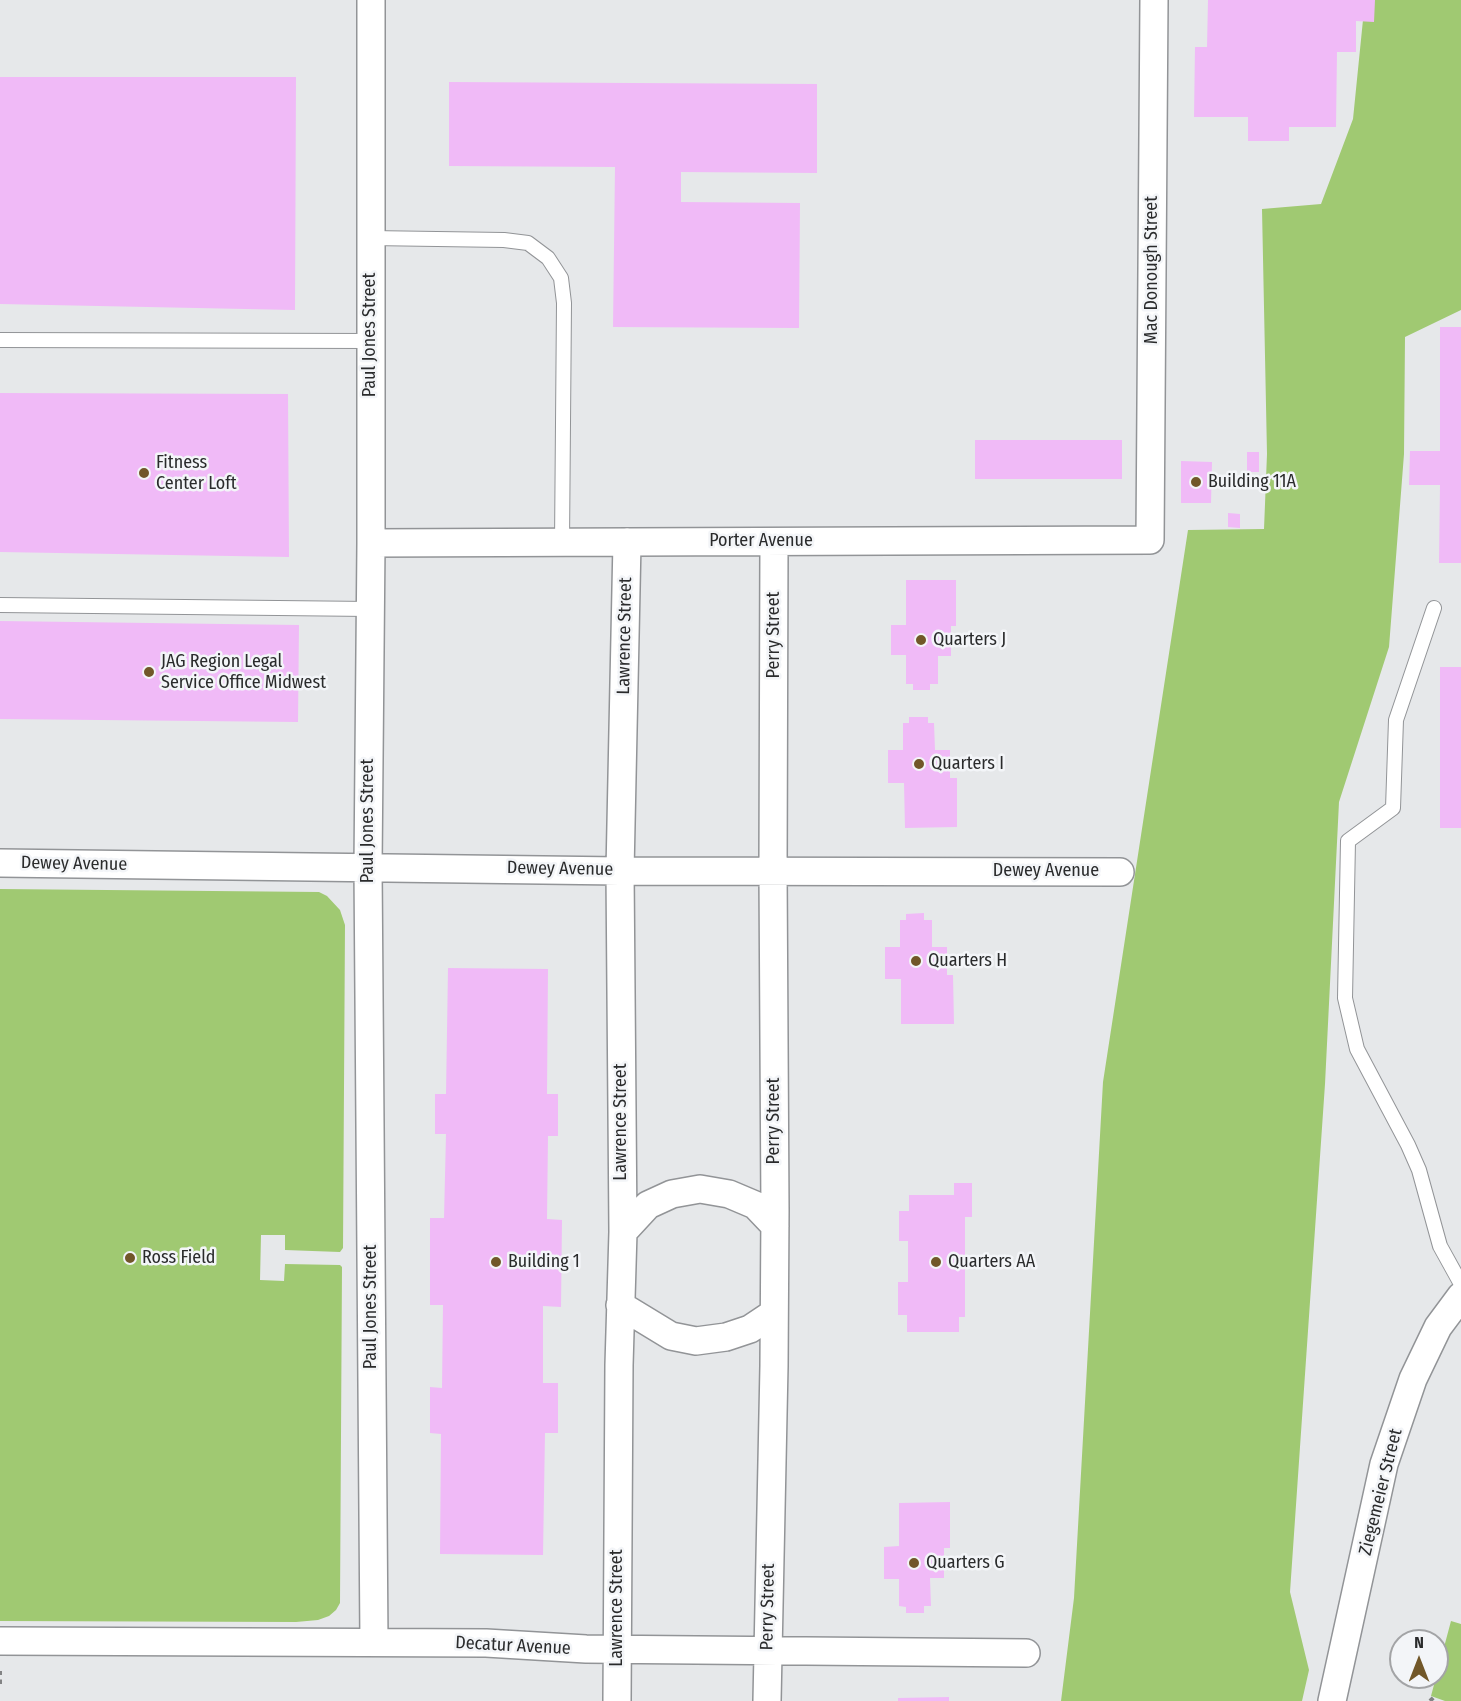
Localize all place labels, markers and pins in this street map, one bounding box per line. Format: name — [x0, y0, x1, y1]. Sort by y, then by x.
place label: Fitness Center Loft — [156, 452, 237, 494]
marker: Fitness Center Loft — [137, 466, 151, 480]
place label: Building 11A — [1208, 471, 1296, 493]
marker: Building 11A — [1189, 475, 1203, 489]
place label: Quarters J — [933, 629, 1006, 651]
marker: Quarters J — [914, 633, 928, 647]
place label: JAG Region Legal Service Office Midwest — [161, 651, 326, 694]
marker: JAG Region Legal Service Office Midwest — [142, 665, 156, 679]
place label: Quarters I — [931, 753, 1004, 775]
marker: Quarters I — [912, 757, 926, 771]
place label: Quarters H — [928, 950, 1007, 972]
marker: Quarters H — [909, 954, 923, 968]
place label: Ross Field — [142, 1247, 215, 1269]
marker: Ross Field — [123, 1251, 137, 1265]
place label: Building 1 — [508, 1251, 580, 1273]
place label: Quarters AA — [948, 1251, 1035, 1273]
marker: Building 1 — [489, 1255, 503, 1269]
marker: Quarters AA — [929, 1255, 943, 1269]
place label: Quarters G — [926, 1552, 1005, 1574]
marker: Quarters G — [907, 1556, 921, 1570]

